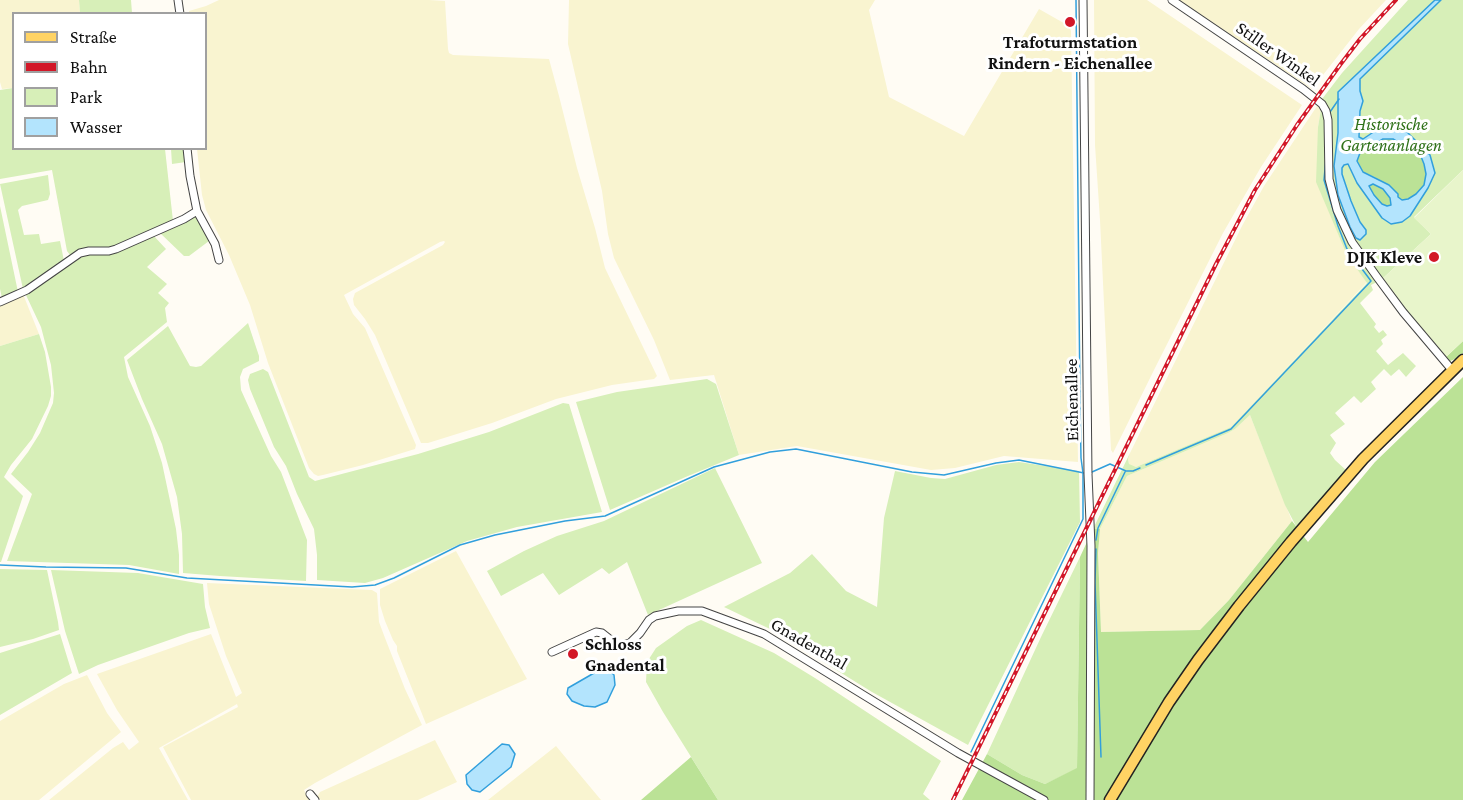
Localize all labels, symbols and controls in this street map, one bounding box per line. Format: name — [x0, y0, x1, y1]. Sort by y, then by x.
legend — [12, 12, 207, 150]
marker: Trafoturmstation Rindern - Eichenallee — [1063, 15, 1077, 29]
street label: Stiller Winkel — [1232, 17, 1324, 91]
text: Straße — [70, 27, 117, 47]
place label: Trafoturmstation Rindern - Eichenallee — [988, 31, 1152, 74]
text: Bahn — [70, 57, 108, 77]
text: Park — [70, 87, 102, 107]
park label: Historische Gartenanlagen — [1340, 113, 1442, 156]
text: Wasser — [70, 117, 123, 137]
place label: DJK Kleve — [1347, 246, 1422, 268]
marker: DJK Kleve — [1427, 250, 1441, 264]
street label: Eichenallee — [1060, 358, 1084, 442]
street label: Gnadenthal — [767, 613, 851, 675]
place label: Schloss Gnadental — [585, 633, 665, 676]
marker: Schloss Gnadental — [566, 647, 580, 661]

